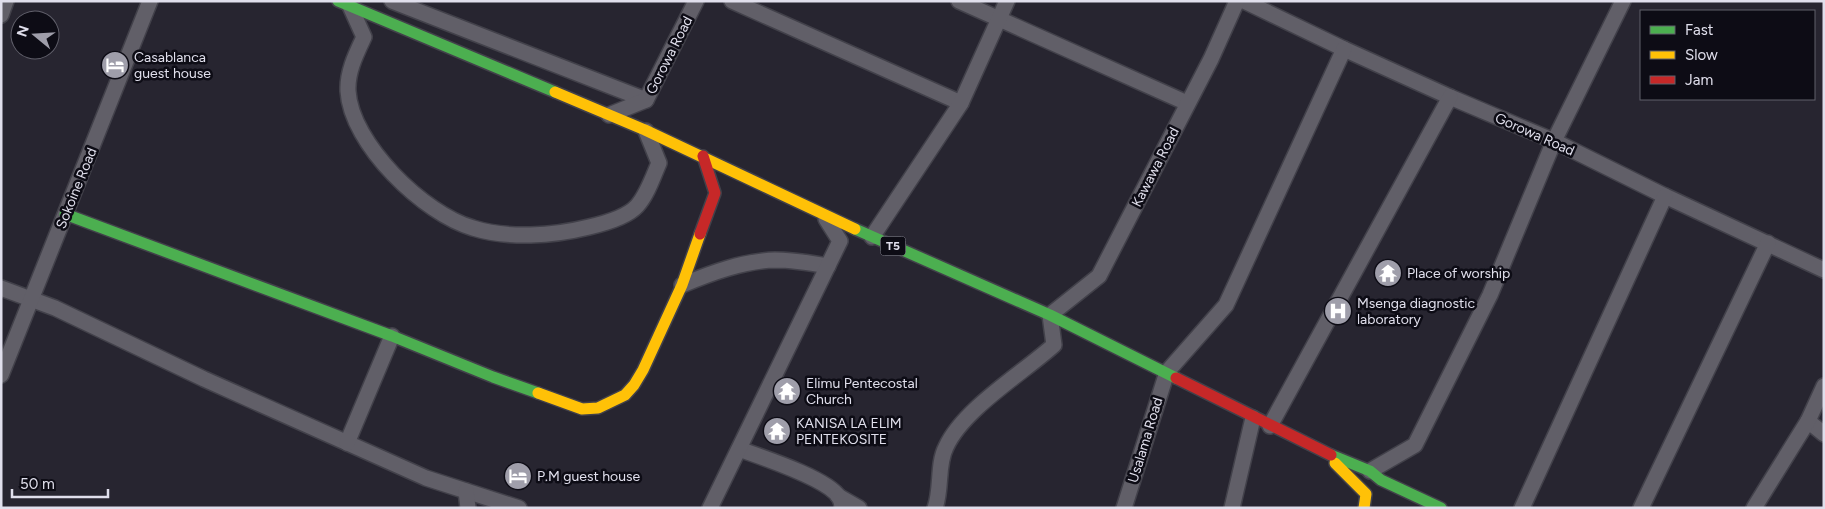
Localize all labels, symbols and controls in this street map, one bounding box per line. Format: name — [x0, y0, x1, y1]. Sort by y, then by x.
north arrow — [10, 10, 60, 60]
legend — [1640, 10, 1815, 100]
street label: Gorowa Road — [643, 13, 696, 97]
text: Fast — [1685, 21, 1714, 39]
text: N — [13, 23, 33, 39]
text: Slow — [1685, 46, 1718, 64]
place label: Casablanca guest house — [134, 49, 211, 82]
hotel icon: Casablanca guest house — [100, 50, 130, 80]
text: Jam — [1685, 71, 1713, 89]
street label: Gorowa Road — [1492, 109, 1577, 160]
street label: Kawawa Road — [1128, 125, 1183, 210]
street label: Sokoine Road — [52, 145, 100, 231]
road number: T5 — [880, 237, 906, 256]
temple icon: Place of worship — [1373, 258, 1403, 288]
place label: Place of worship — [1407, 265, 1510, 282]
place label: Msenga diagnostic laboratory — [1357, 295, 1475, 328]
hospital icon: Msenga diagnostic laboratory — [1323, 296, 1353, 326]
place label: Elimu Pentecostal Church — [806, 375, 918, 408]
temple icon: Elimu Pentecostal Church — [772, 376, 802, 406]
street label: Usalama Road — [1124, 395, 1167, 485]
place label: KANISA LA ELIM PENTEKOSITE — [796, 415, 902, 448]
temple icon: KANISA LA ELIM PENTEKOSITE — [762, 416, 792, 446]
hotel icon: P.M guest house — [503, 461, 533, 491]
scale bar — [12, 466, 109, 498]
place label: P.M guest house — [537, 468, 641, 485]
text: 50 m — [20, 475, 55, 493]

